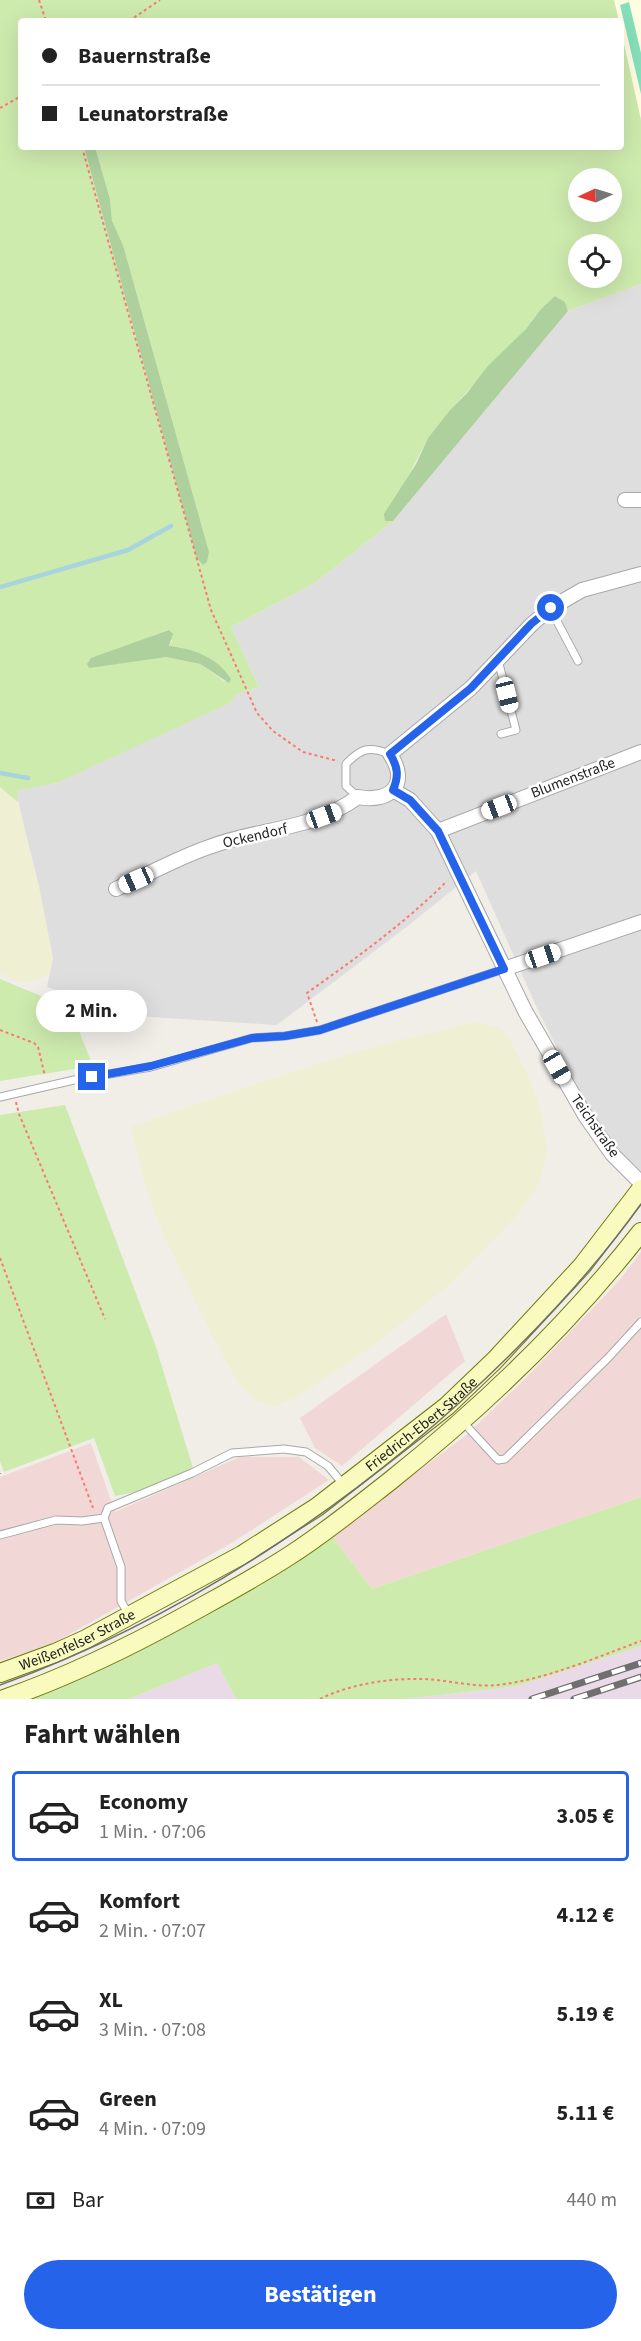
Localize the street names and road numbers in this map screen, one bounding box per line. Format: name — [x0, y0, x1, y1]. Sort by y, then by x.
street label: Blumenstraße — [528, 752, 618, 804]
street label: Ockendorf — [221, 818, 290, 854]
street label: Teichstraße — [566, 1090, 624, 1162]
street label: Friedrich-Ebert-Straße — [361, 1372, 482, 1476]
street label: Weißenfelser Straße — [16, 1604, 139, 1676]

